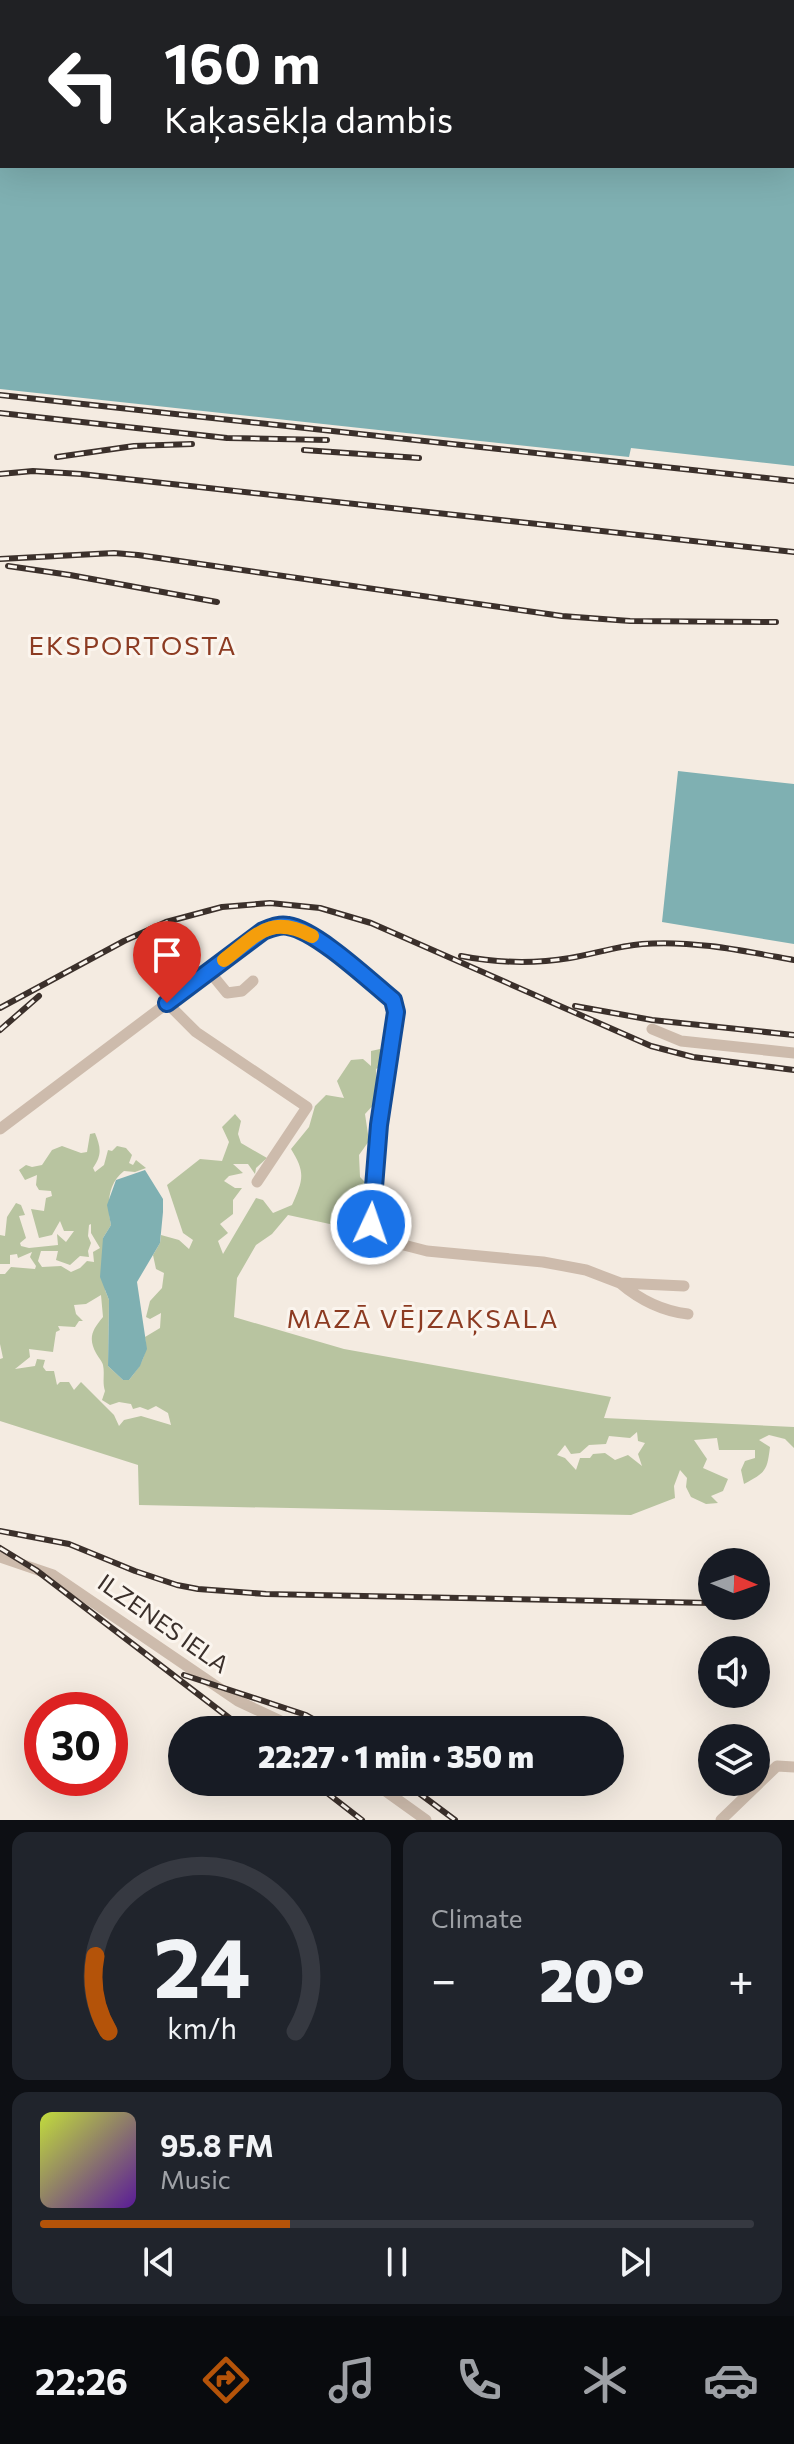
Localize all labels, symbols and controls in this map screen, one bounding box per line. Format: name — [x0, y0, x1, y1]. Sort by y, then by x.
text: 160 m — [164, 27, 321, 96]
icon: left — [32, 32, 136, 136]
text: Kaķasēkļa dambis — [164, 96, 453, 140]
district label: EKSPORTOSTA — [29, 629, 237, 660]
pin — [133, 921, 201, 1003]
icon: arrive — [145, 933, 189, 977]
position arrow — [329, 1182, 413, 1266]
district label: MAZĀ VĒJZAĶSALA — [287, 1302, 559, 1336]
north arrow — [698, 1548, 770, 1620]
map controls — [698, 1548, 770, 1796]
street label: ILZENES IELA — [93, 1567, 235, 1679]
button: sound — [698, 1636, 770, 1708]
speed limit sign: 30 — [24, 1692, 128, 1796]
button: layers — [698, 1724, 770, 1796]
text: 22:27 · 1 min · 350 m — [258, 1737, 534, 1774]
text: Climate — [431, 1902, 523, 1933]
text: 24 — [153, 1913, 250, 2015]
text: 20° — [539, 1941, 645, 2014]
text: − — [431, 1951, 456, 2005]
text: + — [728, 1951, 754, 2005]
text: km/h — [167, 2010, 236, 2045]
text: 95.8 FM — [160, 2126, 274, 2163]
text: Music — [160, 2163, 231, 2194]
icon: previous — [137, 2240, 181, 2284]
icon: pause — [375, 2240, 419, 2284]
icon: next — [613, 2240, 657, 2284]
icon: directions — [198, 2352, 254, 2408]
icon: music — [324, 2352, 380, 2408]
icon: phone — [451, 2352, 507, 2408]
icon: climate — [577, 2352, 633, 2408]
icon: car — [703, 2352, 759, 2408]
text: 22:26 — [35, 2358, 128, 2402]

